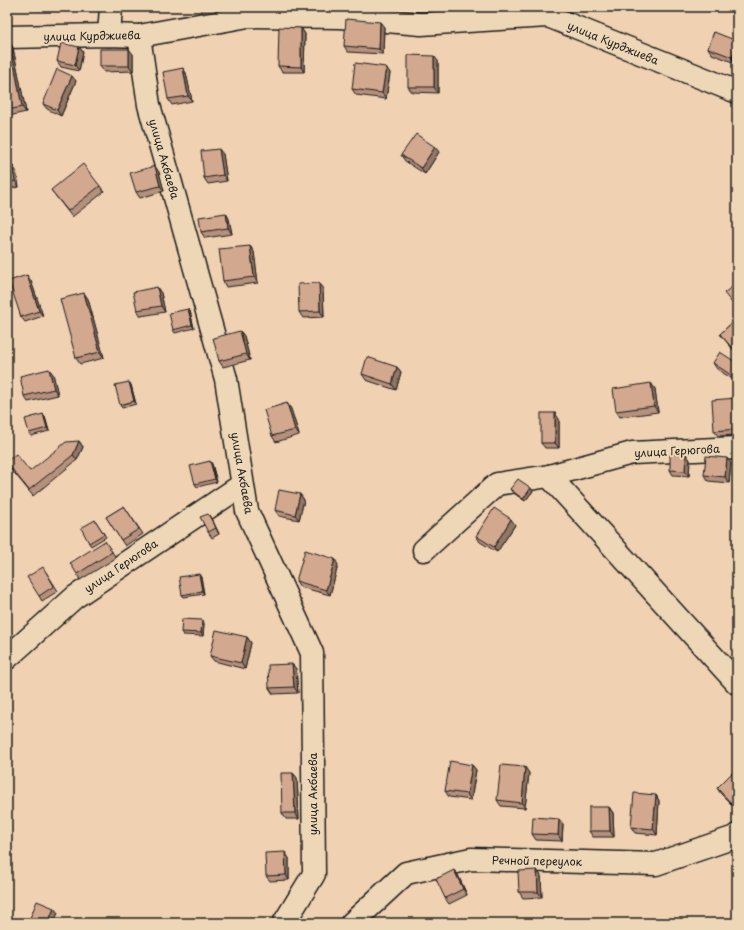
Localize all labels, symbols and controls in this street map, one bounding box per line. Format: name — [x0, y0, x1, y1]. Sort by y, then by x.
street label: улица Курджиева — [565, 16, 662, 69]
street label: улица Курджиева — [43, 26, 141, 45]
street label: улица Акбаева — [145, 117, 184, 201]
street label: улица Акбаева — [227, 431, 258, 515]
street label: улица Герюгова — [634, 440, 720, 461]
street label: улица Герюгова — [80, 535, 161, 597]
street label: улица Акбаева — [304, 752, 321, 835]
street label: Речной переулок — [492, 851, 583, 870]

